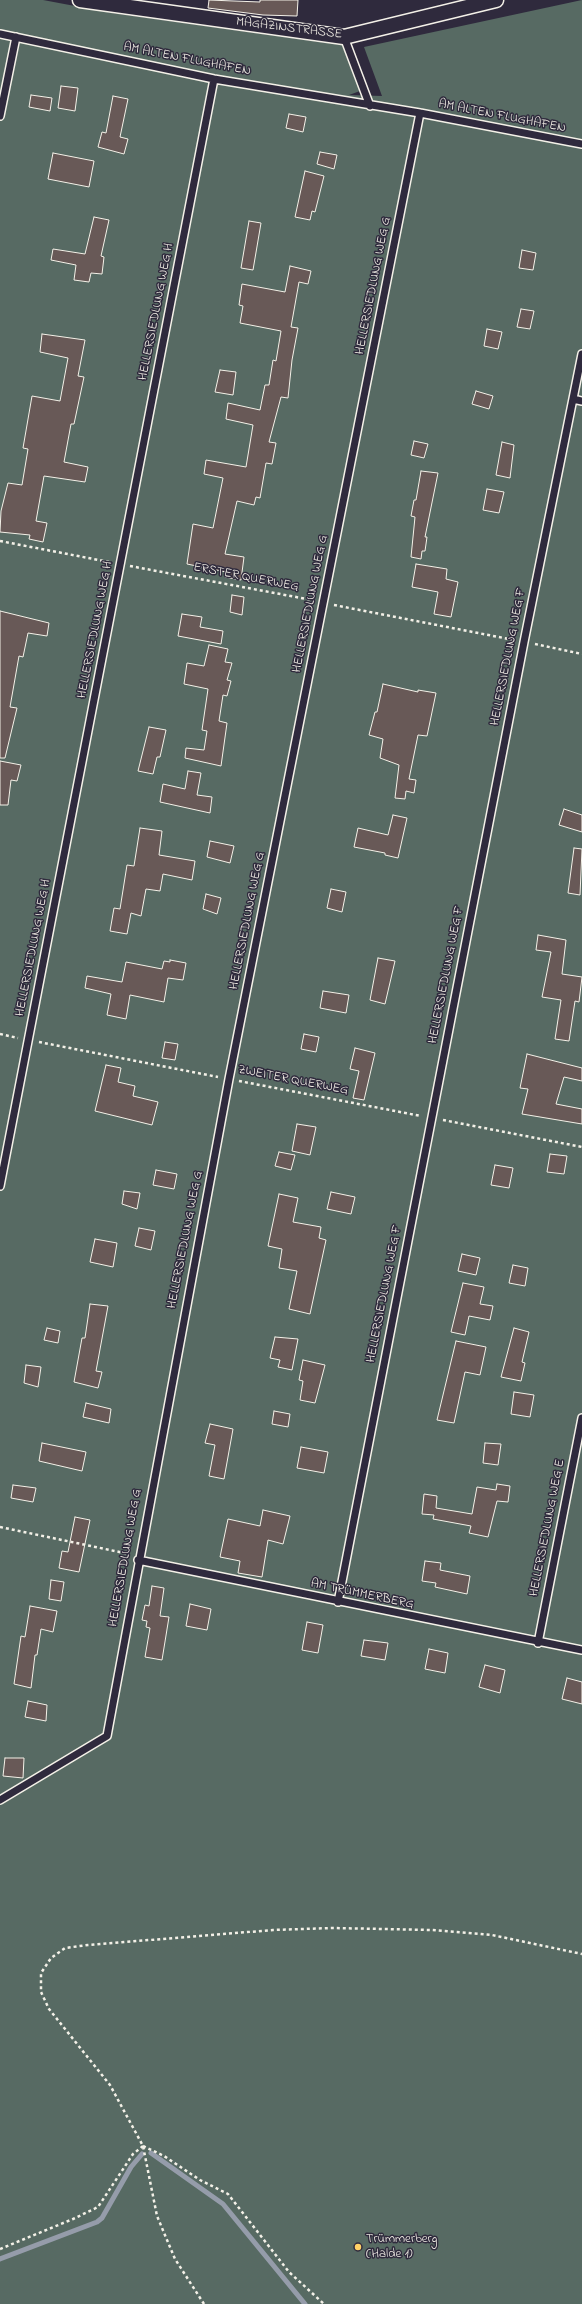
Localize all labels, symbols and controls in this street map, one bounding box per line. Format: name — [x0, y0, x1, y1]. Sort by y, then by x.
street label: MAGAZINSTRASSE — [235, 15, 343, 43]
street label: AM ALTEN FLUGHAFEN — [122, 40, 252, 80]
street label: AM ALTEN FLUGHAFEN — [437, 97, 567, 137]
street label: HELLERSIEDLUNG WEG G — [353, 216, 395, 356]
street label: HELLERSIEDLUNG WEG H — [136, 242, 178, 382]
street label: HELLERSIEDLUNG WEG G — [290, 534, 332, 674]
street label: HELLERSIEDLUNG WEG H — [75, 560, 117, 700]
street label: ERSTER QUERWEG — [192, 560, 300, 596]
street label: HELLERSIEDLUNG WEG F — [488, 587, 530, 727]
street label: HELLERSIEDLUNG WEG G — [227, 851, 269, 991]
street label: HELLERSIEDLUNG WEG H — [13, 878, 55, 1018]
street label: HELLERSIEDLUNG WEG F — [426, 905, 468, 1045]
street label: ZWEITER QUERWEG — [237, 1063, 349, 1099]
street label: HELLERSIEDLUNG WEG G — [165, 1170, 207, 1310]
street label: HELLERSIEDLUNG WEG F — [364, 1224, 406, 1364]
street label: HELLERSIEDLUNG WEG E — [527, 1458, 569, 1598]
street label: HELLERSIEDLUNG WEG G — [106, 1488, 146, 1628]
street label: AM TRÜMMERBERG — [309, 1576, 415, 1614]
place label: Trümmerberg (Halde 1) — [366, 2232, 437, 2263]
marker: Trümmerberg (Halde 1) — [353, 2242, 363, 2252]

